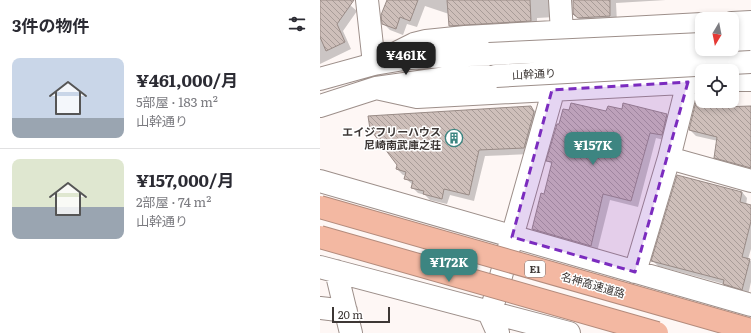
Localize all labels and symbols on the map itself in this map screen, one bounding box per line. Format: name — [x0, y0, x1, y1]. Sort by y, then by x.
north arrow — [695, 12, 739, 56]
pin: ¥461K — [378, 42, 434, 76]
street label: 山幹通り — [512, 64, 556, 82]
place label: エイジフリーハウス 尼崎南武庫之荘 — [342, 123, 441, 152]
building icon: エイジフリーハウス 尼崎南武庫之荘 — [444, 128, 464, 148]
pin: ¥157K — [565, 132, 621, 166]
pin: ¥172K — [421, 249, 477, 283]
road number: E1 — [525, 261, 545, 277]
street label: 名神高速道路 — [559, 267, 627, 301]
scale bar — [332, 305, 390, 324]

